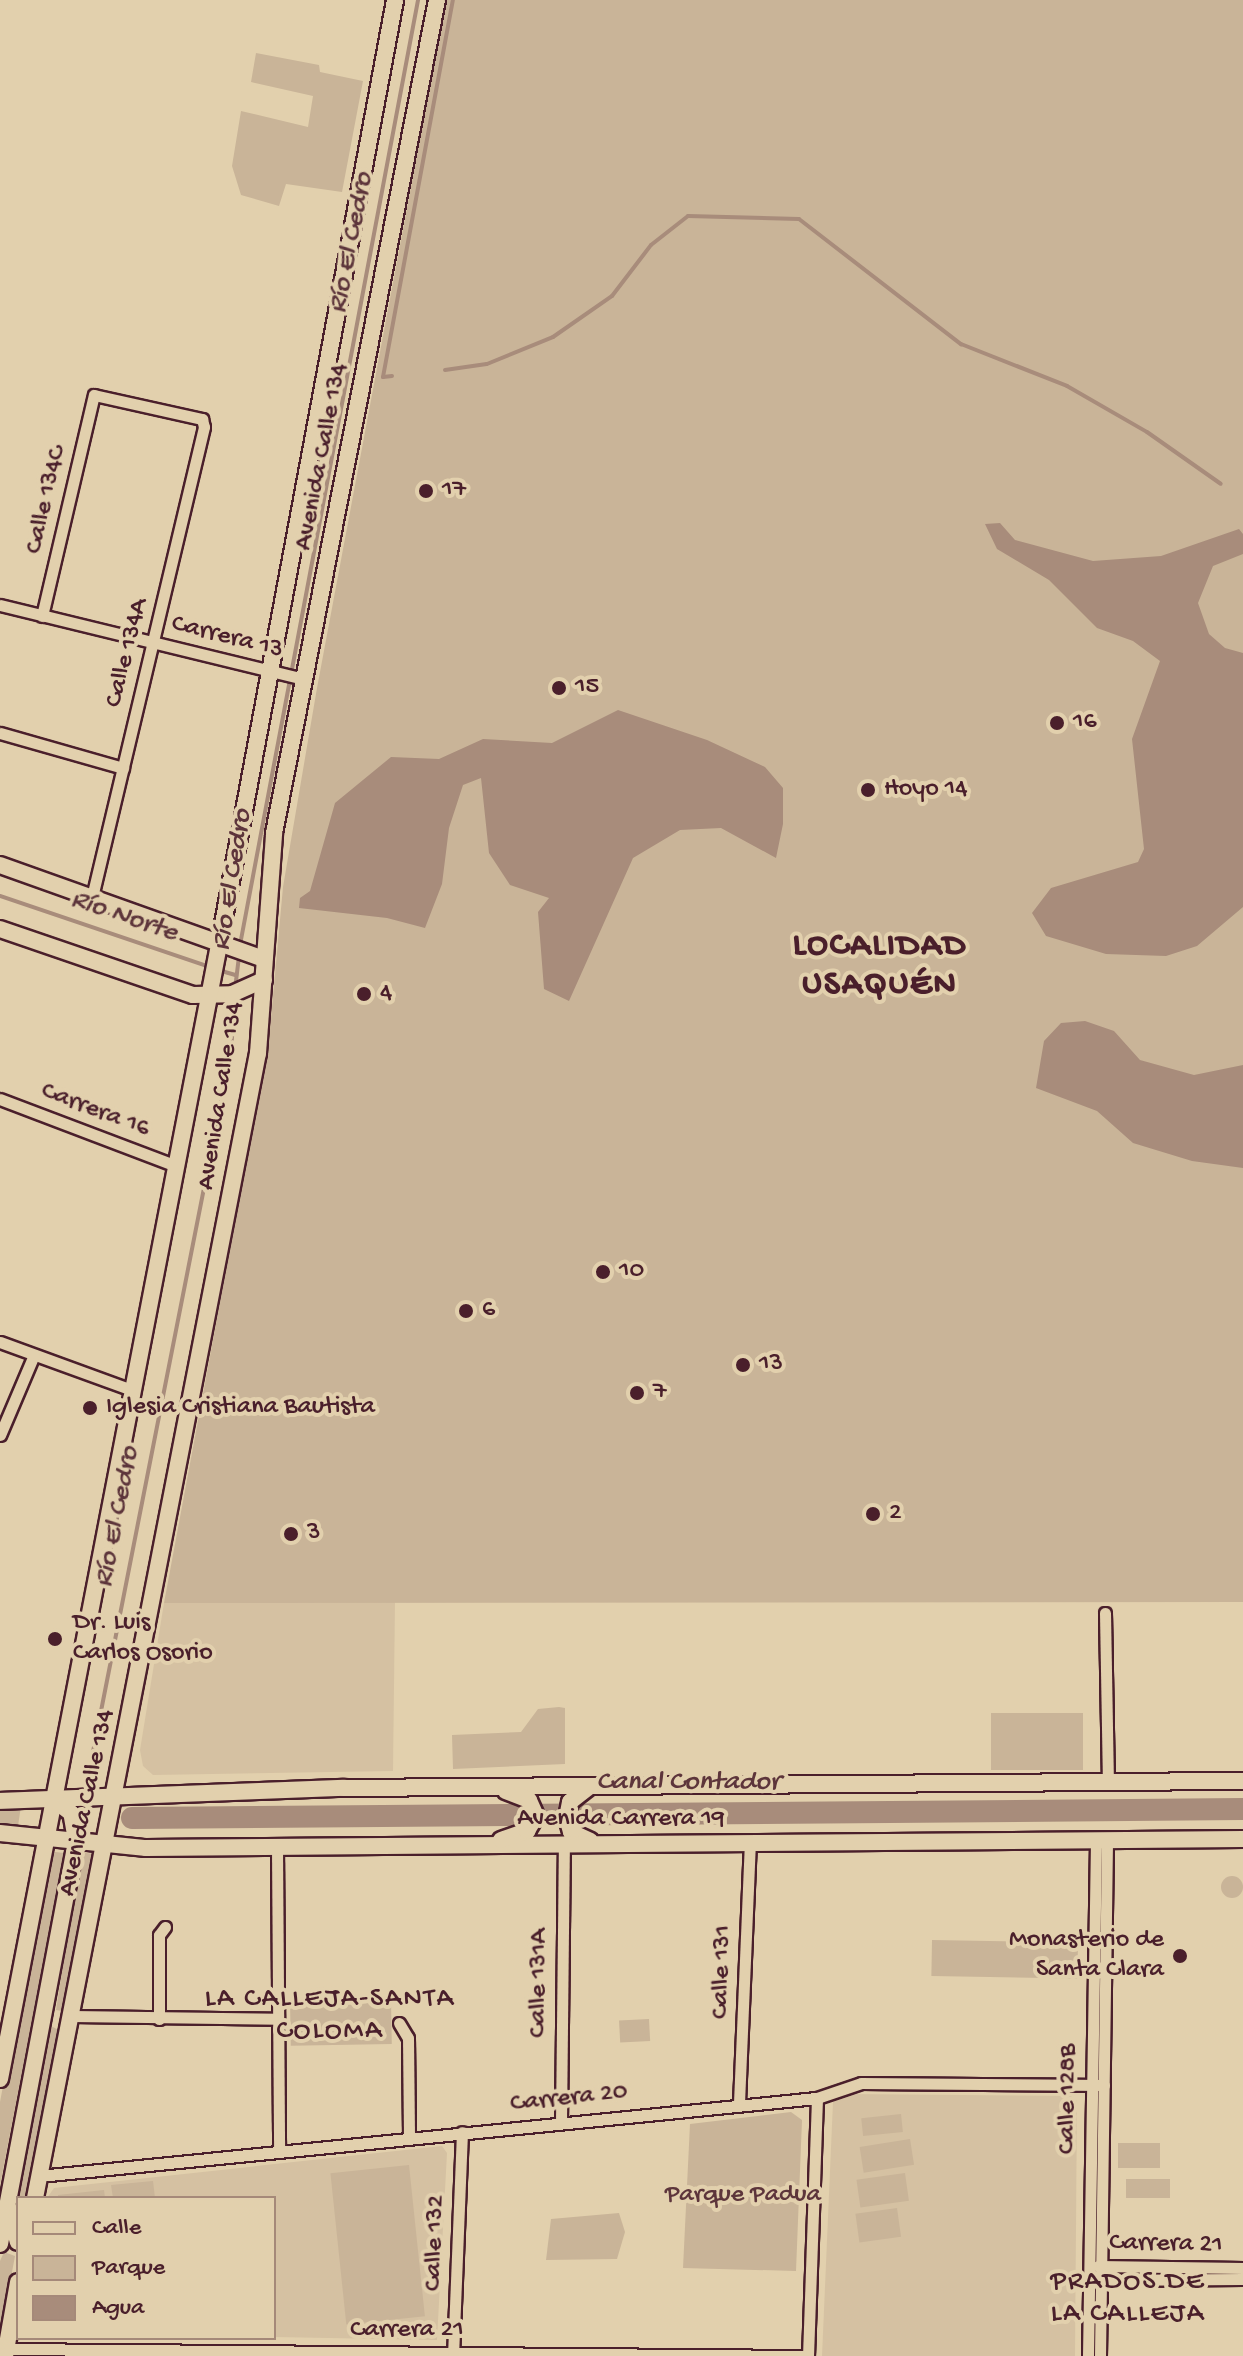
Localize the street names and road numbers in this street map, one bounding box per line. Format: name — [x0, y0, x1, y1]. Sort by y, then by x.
street label: Avenida Calle 134 — [290, 361, 356, 553]
street label: Calle 134C — [19, 443, 75, 557]
street label: Calle 134A — [99, 595, 157, 711]
street label: Carrera 13 — [168, 609, 286, 667]
street label: Avenida Calle 134 — [192, 1000, 252, 1192]
street label: Carrera 16 — [36, 1076, 154, 1146]
street label: Avenida Calle 134 — [53, 1707, 123, 1899]
street label: Avenida Carrera 19 — [517, 1804, 725, 1836]
street label: Calle 131 — [706, 1924, 740, 2020]
street label: Calle 131A — [523, 1928, 557, 2038]
street label: Calle 128B — [1052, 2044, 1086, 2154]
street label: Carrera 20 — [509, 2077, 629, 2121]
street label: Calle 132 — [419, 2194, 453, 2292]
street label: Carrera 21 — [1109, 2228, 1223, 2262]
street label: Carrera 21 — [350, 2315, 464, 2347]

